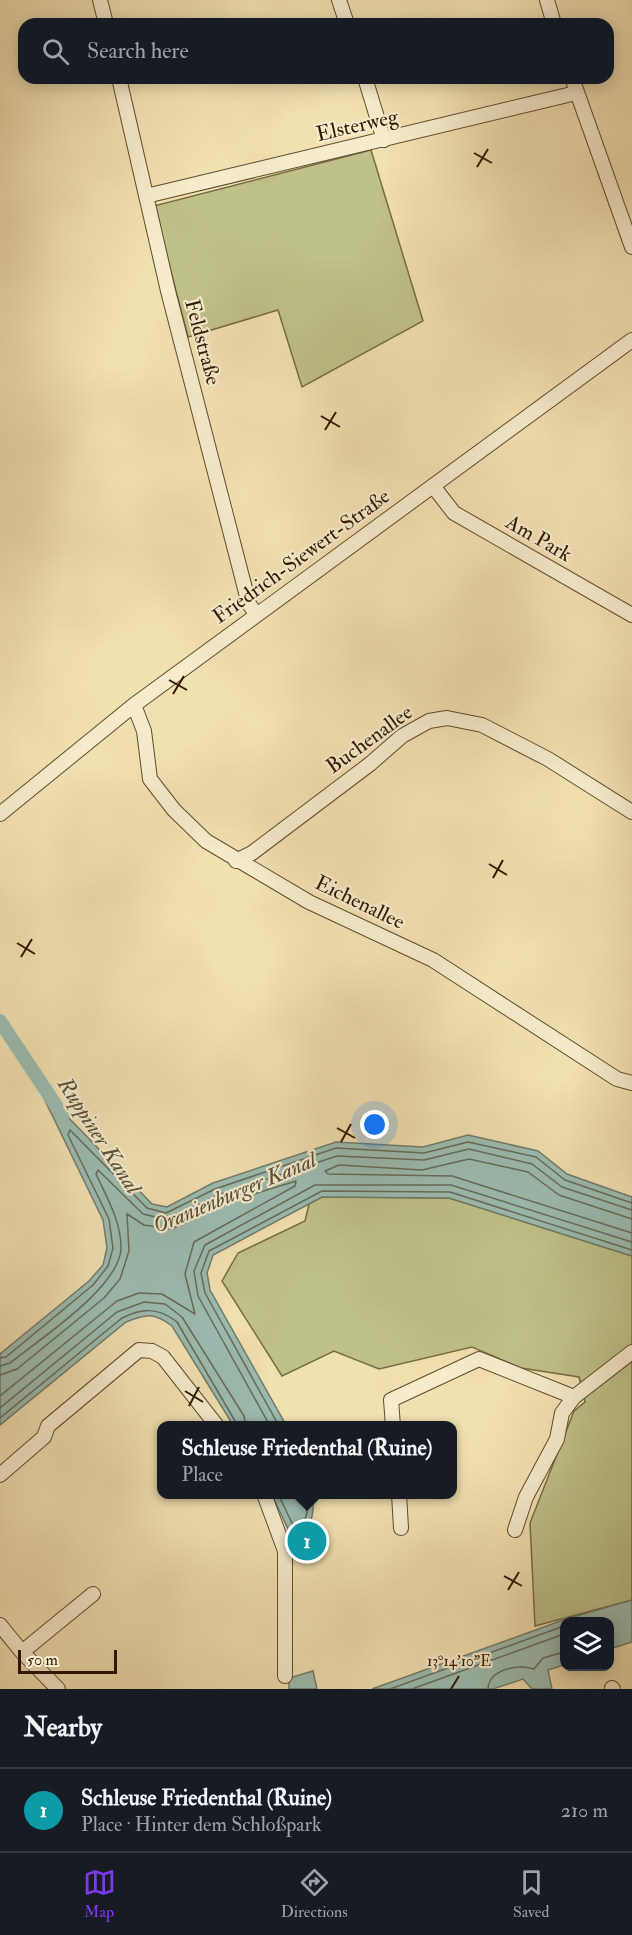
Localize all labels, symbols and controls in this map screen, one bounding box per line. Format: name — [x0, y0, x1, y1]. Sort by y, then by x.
search box — [18, 18, 614, 84]
icon: search — [39, 35, 72, 68]
text: Search here — [87, 37, 189, 65]
street label: Elsterweg — [314, 103, 401, 148]
street label: Feldstraße — [178, 296, 227, 388]
street label: Friedrich-Siewert-Straße — [207, 483, 395, 630]
street label: Am Park — [500, 508, 577, 568]
street label: Buchenallee — [321, 699, 418, 780]
street label: Eichenallee — [310, 869, 409, 936]
water label: Ruppiner Kanal — [51, 1071, 148, 1201]
your location — [360, 1110, 389, 1139]
water label: Oranienburger Kanal — [148, 1145, 322, 1240]
popup — [157, 1421, 457, 1499]
text: Schleuse Friedenthal (Ruine) — [181, 1434, 433, 1462]
text: Place — [181, 1462, 223, 1487]
pin: 1 — [288, 1518, 326, 1564]
map controls — [560, 1617, 614, 1671]
button: layers — [560, 1617, 614, 1671]
scale bar — [18, 1647, 117, 1674]
text: 50 m — [27, 1650, 58, 1670]
text: 13°14'10"E — [427, 1652, 491, 1671]
text: Nearby — [24, 1712, 102, 1744]
text: Schleuse Friedenthal (Ruine) — [81, 1784, 332, 1812]
text: 1 — [40, 1798, 47, 1823]
text: 210 m — [561, 1798, 608, 1823]
text: Place · Hinter dem Schloßpark — [81, 1812, 322, 1837]
tab: Map — [83, 1866, 116, 1922]
tab: Directions — [281, 1866, 348, 1922]
tab: Saved — [513, 1866, 549, 1922]

